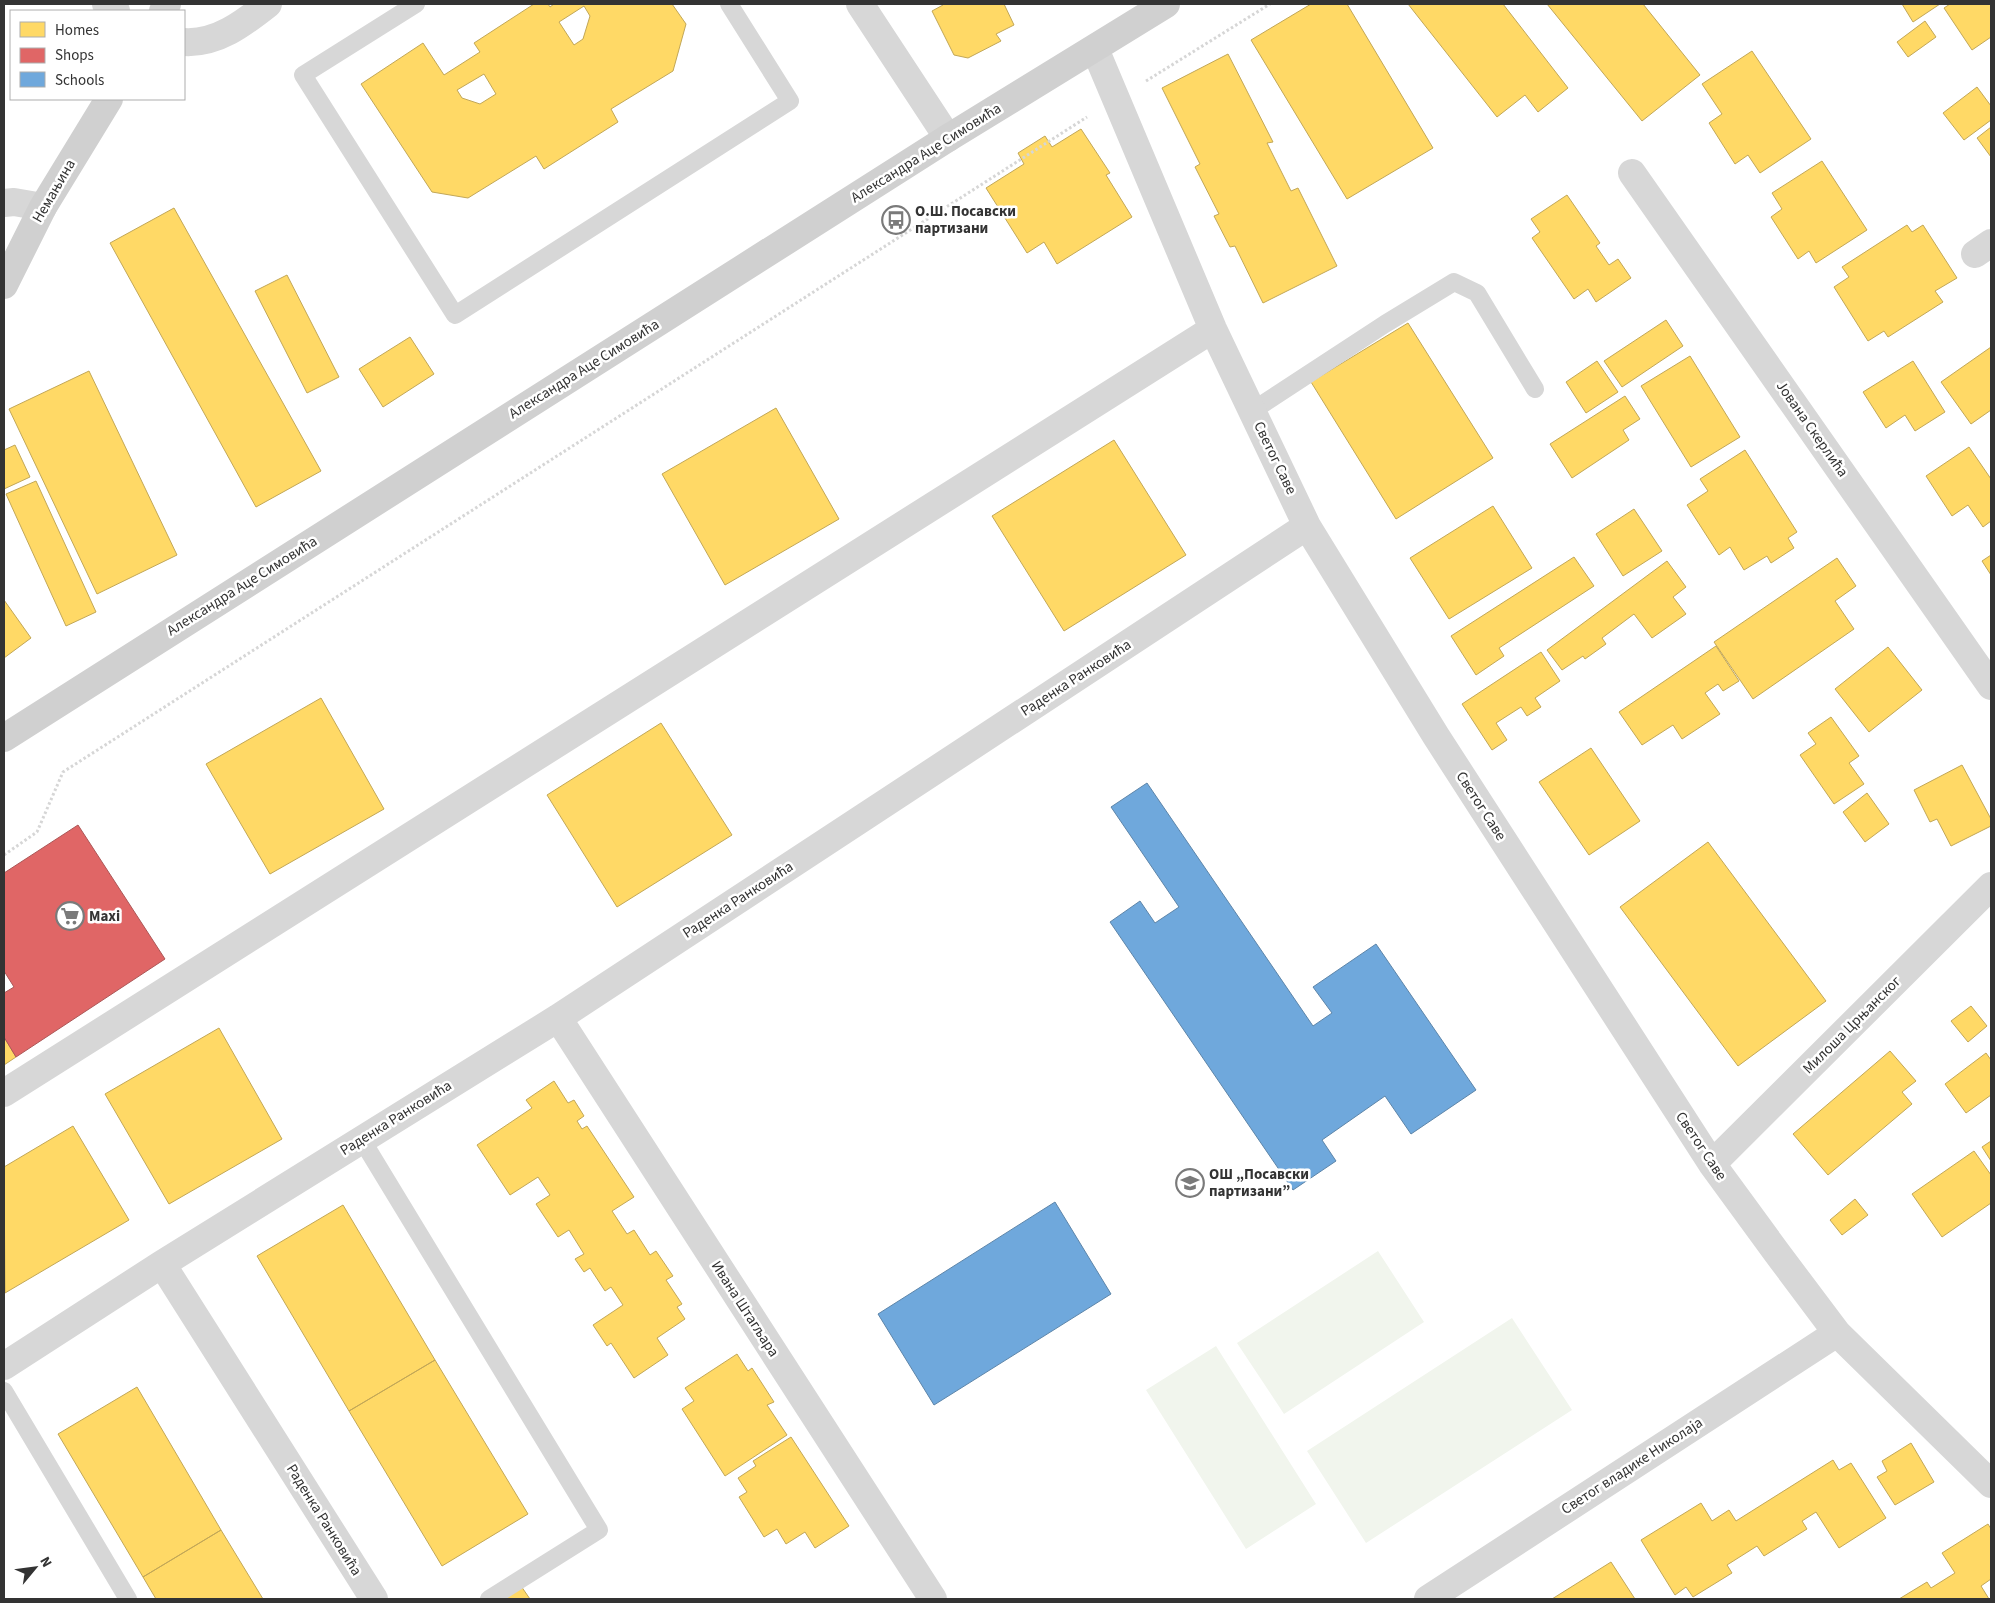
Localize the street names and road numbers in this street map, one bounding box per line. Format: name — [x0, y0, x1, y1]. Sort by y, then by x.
street label: Александра Аце Симовића — [847, 98, 1005, 208]
street label: Немањина — [27, 155, 81, 227]
street label: Александра Аце Симовића — [505, 314, 663, 424]
street label: Јована Скерлића — [1771, 377, 1853, 481]
street label: Светог Саве — [1248, 418, 1302, 498]
street label: Александра Аце Симовића — [163, 531, 321, 641]
street label: Раденка Ранковића — [1017, 634, 1135, 722]
street label: Светог Саве — [1451, 767, 1511, 845]
street label: Раденка Ранковића — [679, 856, 797, 944]
street label: Милоша Црњанског — [1798, 971, 1906, 1079]
street label: Раденка Ранковића — [336, 1075, 456, 1161]
street label: Светог Саве — [1670, 1108, 1732, 1184]
street label: Ивана Штагљара — [706, 1257, 784, 1361]
street label: Светог владике Николаја — [1557, 1412, 1707, 1520]
street label: Раденка Ранковића — [281, 1460, 367, 1580]

